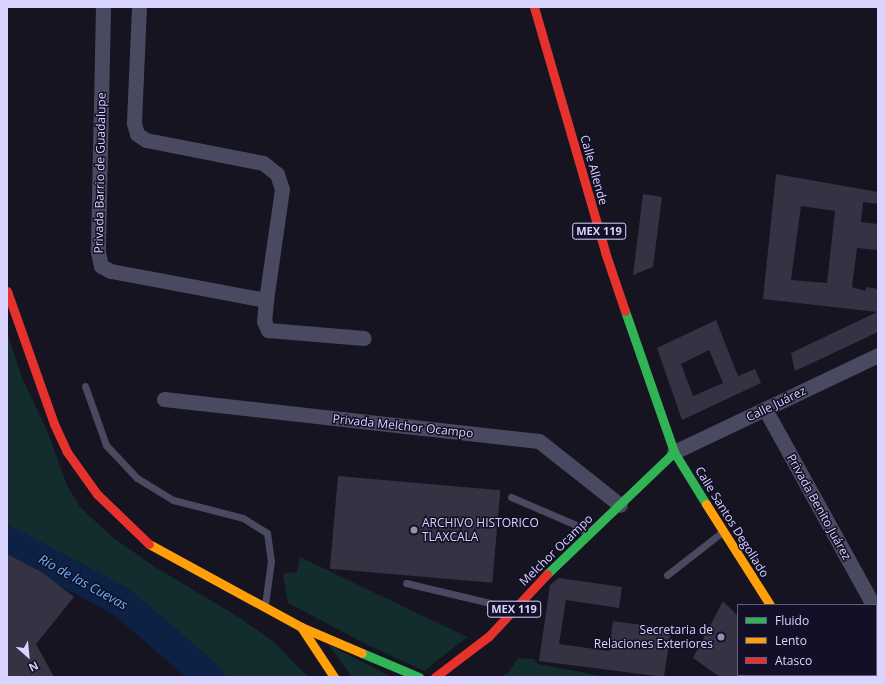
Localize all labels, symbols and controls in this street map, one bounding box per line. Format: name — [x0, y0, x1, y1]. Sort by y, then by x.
street label: Privada Barrio de Guadalupe — [91, 92, 109, 254]
street label: Calle Allende — [577, 133, 611, 207]
road number: MEX 119 — [572, 222, 626, 240]
street label: Calle Juárez — [744, 383, 808, 425]
street label: Privada Melchor Ocampo — [332, 411, 474, 441]
street label: Privada Benito Juárez — [784, 451, 854, 563]
street label: Calle Santos Degollado — [692, 464, 772, 580]
street label: Melchor Ocampo — [516, 511, 596, 589]
place label: ARCHIVO HISTORICO TLAXCALA — [422, 516, 539, 544]
marker: ARCHIVO HISTORICO TLAXCALA — [409, 525, 419, 535]
water label: Río de las Cuevas — [36, 551, 130, 613]
road number: MEX 119 — [487, 600, 541, 618]
legend — [737, 604, 877, 676]
text: Fluido — [775, 612, 809, 629]
place label: Secretaria de Relaciones Exteriores — [594, 623, 713, 651]
marker: Secretaria de Relaciones Exteriores — [716, 632, 726, 642]
text: Lento — [775, 632, 807, 649]
north arrow — [8, 636, 48, 676]
text: Atasco — [775, 652, 812, 669]
text: N — [26, 658, 41, 676]

